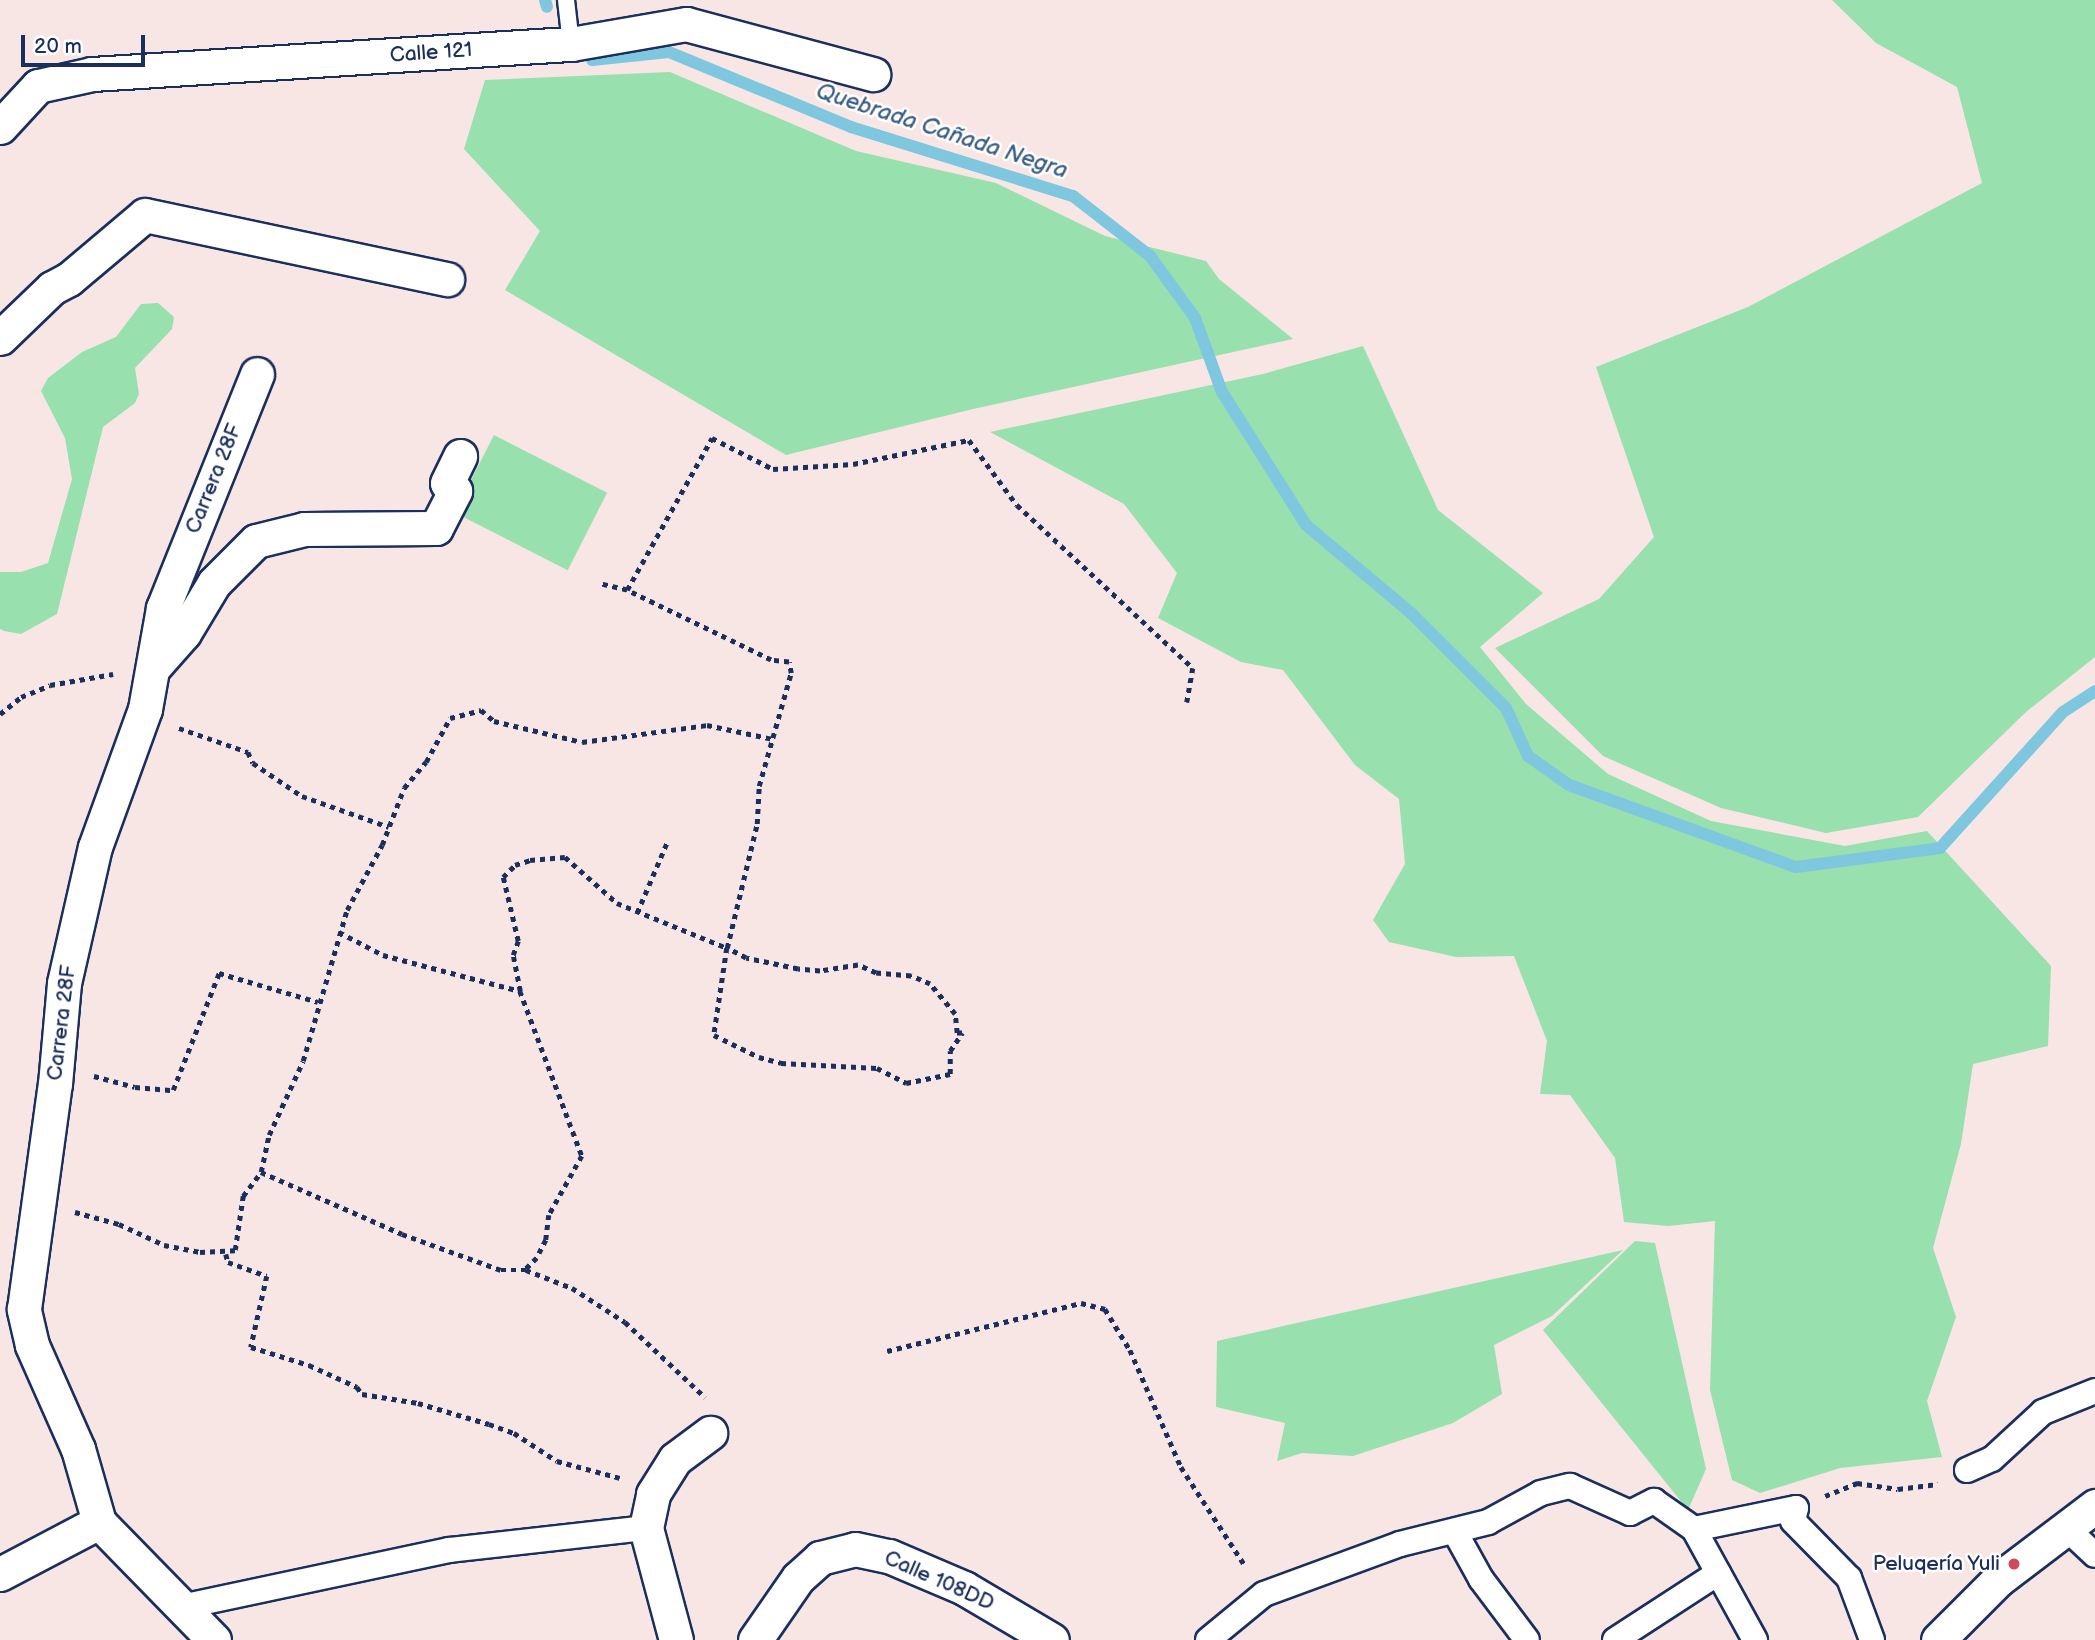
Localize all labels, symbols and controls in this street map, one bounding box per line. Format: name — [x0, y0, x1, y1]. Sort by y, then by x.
scale bar — [24, 21, 149, 65]
text: 20 m — [34, 34, 82, 59]
street label: Calle 121 — [389, 38, 473, 68]
water label: Quebrada Cañada Negra — [813, 77, 1071, 185]
street label: Carrera 28F — [181, 421, 247, 537]
street label: Carrera 28F — [42, 964, 82, 1082]
street label: Calle 108DD — [880, 1546, 998, 1616]
place label: Peluqería Yuli — [1871, 1551, 2000, 1577]
marker: Peluqería Yuli — [2006, 1556, 2022, 1572]

